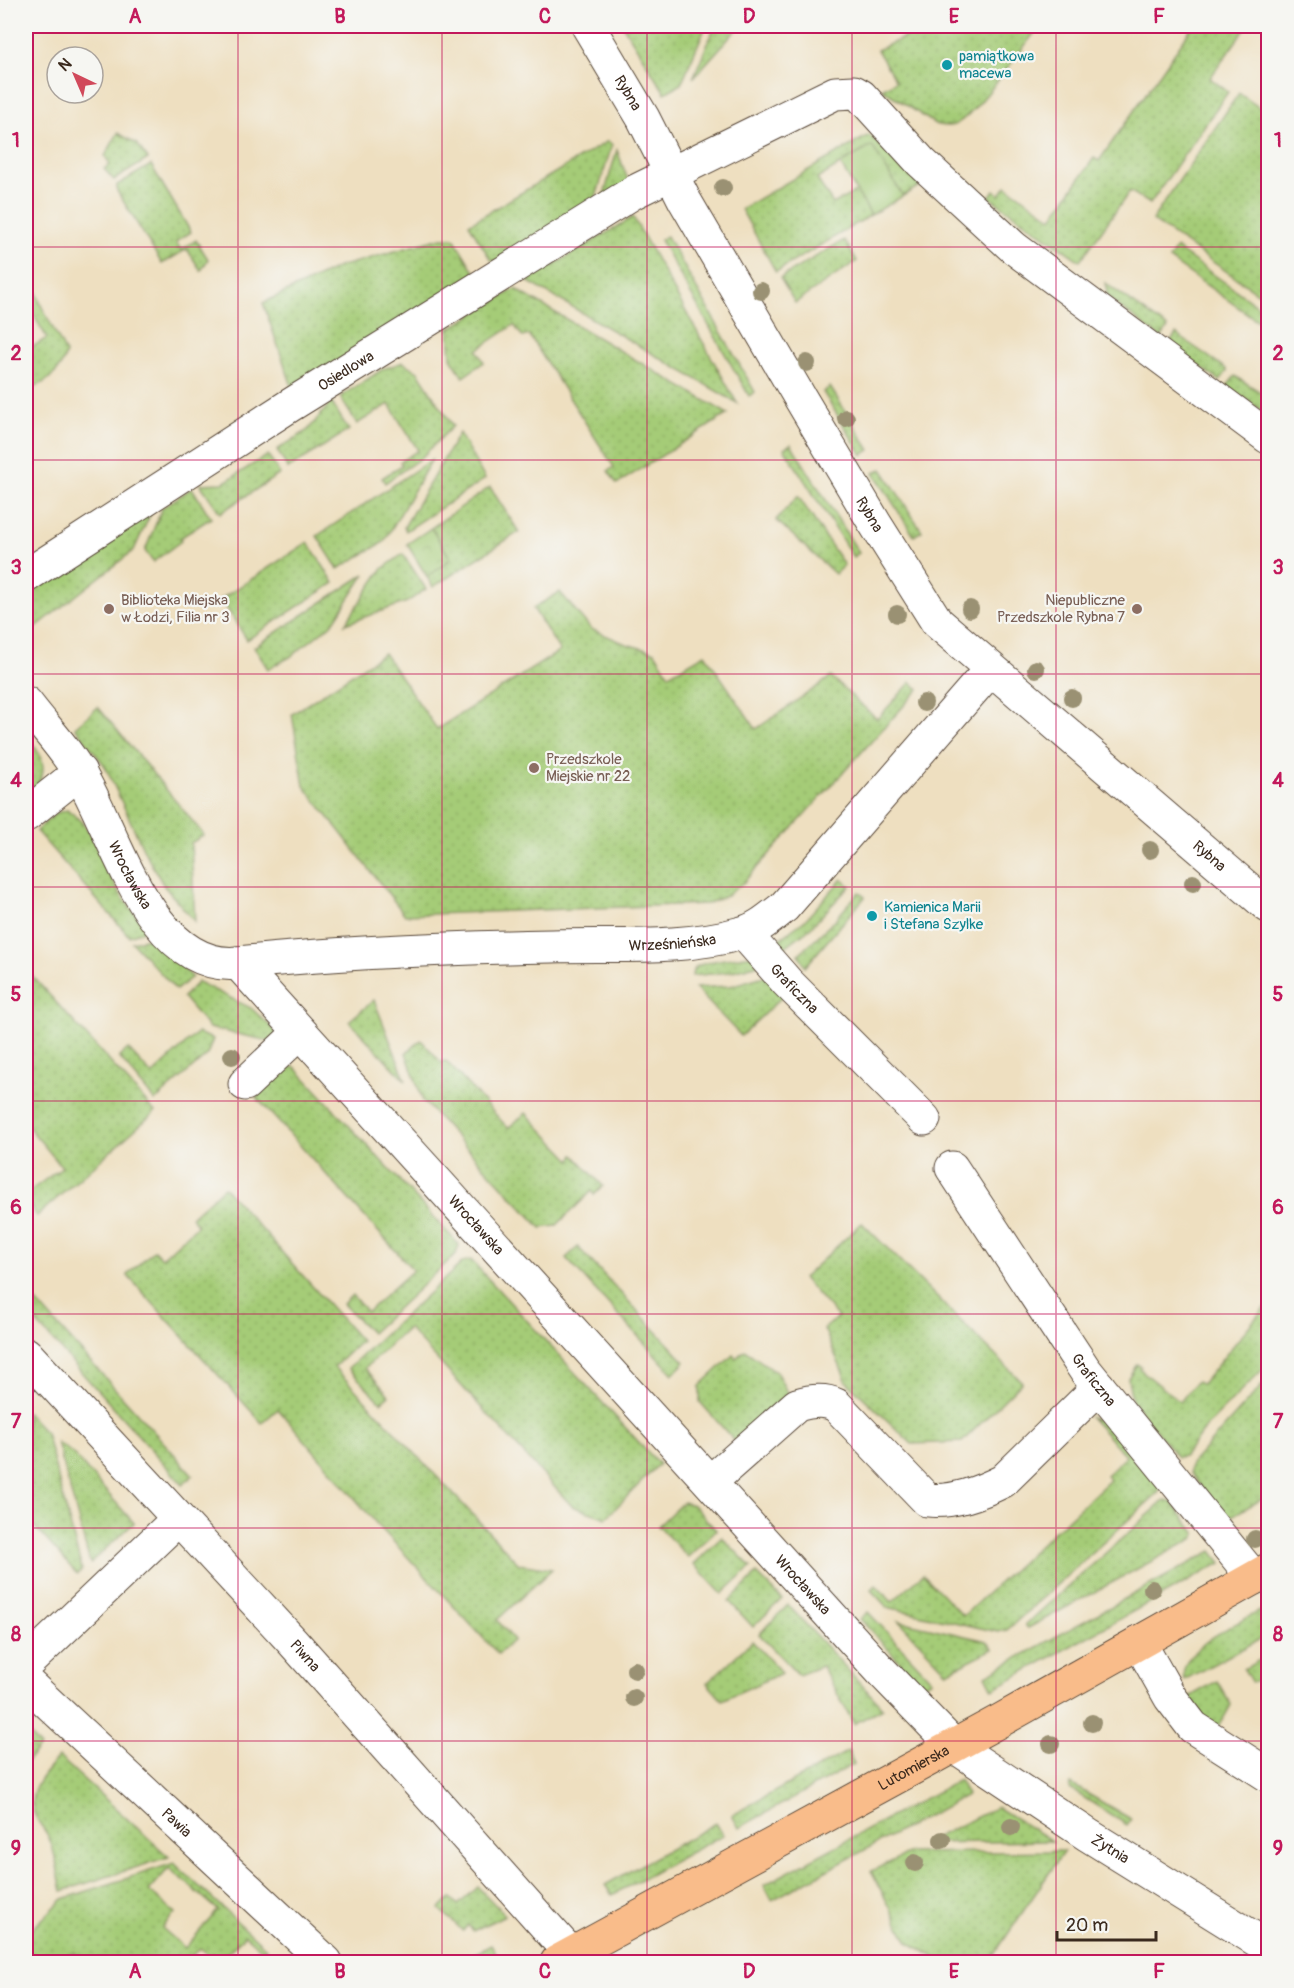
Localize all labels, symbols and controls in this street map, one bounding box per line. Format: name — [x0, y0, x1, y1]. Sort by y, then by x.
text: A — [129, 4, 142, 29]
text: B — [334, 4, 346, 29]
text: C — [539, 4, 551, 29]
text: D — [743, 4, 756, 29]
text: E — [949, 4, 960, 29]
text: F — [1153, 4, 1165, 29]
north arrow — [45, 45, 105, 105]
place label: pamiątkowa macewa — [959, 47, 1034, 83]
text: N — [54, 54, 76, 76]
marker: pamiątkowa macewa — [940, 58, 954, 72]
street label: Rybna — [610, 72, 645, 114]
text: 1 — [12, 128, 20, 153]
text: 1 — [1274, 128, 1282, 153]
text: 2 — [10, 341, 22, 366]
text: 2 — [1272, 341, 1284, 366]
street label: Osiedlowa — [315, 347, 378, 396]
street label: Rybna — [851, 494, 887, 536]
text: 3 — [10, 555, 22, 580]
text: 3 — [1272, 555, 1284, 580]
place label: Biblioteka Miejska w Łodzi, Filia nr 3 — [121, 591, 230, 627]
place label: Niepubliczne Przedszkole Rybna 7 — [997, 591, 1126, 627]
marker: Biblioteka Miejska w Łodzi, Filia nr 3 — [102, 602, 116, 616]
marker: Niepubliczne Przedszkole Rybna 7 — [1130, 602, 1144, 616]
place label: Przedszkole Miejskie nr 22 — [546, 750, 630, 786]
marker: Przedszkole Miejskie nr 22 — [527, 761, 541, 775]
text: 4 — [10, 768, 22, 793]
text: 4 — [1272, 768, 1284, 793]
street label: Rybna — [1189, 837, 1230, 876]
street label: Wrocławska — [104, 838, 155, 913]
place label: Kamienica Marii i Stefana Szylke — [884, 898, 984, 934]
marker: Kamienica Marii i Stefana Szylke — [865, 909, 879, 923]
street label: Wrześnieńska — [629, 930, 717, 955]
street label: Graficzna — [766, 960, 822, 1018]
text: 5 — [11, 982, 22, 1007]
text: 5 — [1273, 982, 1284, 1007]
street label: Wrocławska — [444, 1192, 508, 1259]
text: 6 — [10, 1195, 22, 1220]
text: 6 — [1272, 1195, 1284, 1220]
street label: Graficzna — [1067, 1350, 1120, 1411]
text: 7 — [11, 1409, 22, 1434]
text: 7 — [1273, 1409, 1284, 1434]
street label: Wrocławska — [770, 1551, 835, 1619]
text: 8 — [11, 1622, 21, 1647]
text: 8 — [1273, 1622, 1283, 1647]
street label: Piwna — [286, 1636, 324, 1676]
street label: Lutomierska — [875, 1741, 953, 1795]
street label: Pawia — [157, 1804, 195, 1842]
street label: Żytnia — [1087, 1830, 1133, 1868]
text: 9 — [11, 1836, 21, 1861]
text: 9 — [1273, 1836, 1283, 1861]
scale bar — [1057, 1904, 1156, 1942]
text: 20 m — [1066, 1914, 1108, 1937]
text: A — [129, 1959, 142, 1984]
text: B — [334, 1959, 346, 1984]
text: C — [539, 1959, 551, 1984]
text: D — [743, 1959, 756, 1984]
text: E — [949, 1959, 960, 1984]
text: F — [1153, 1959, 1165, 1984]

